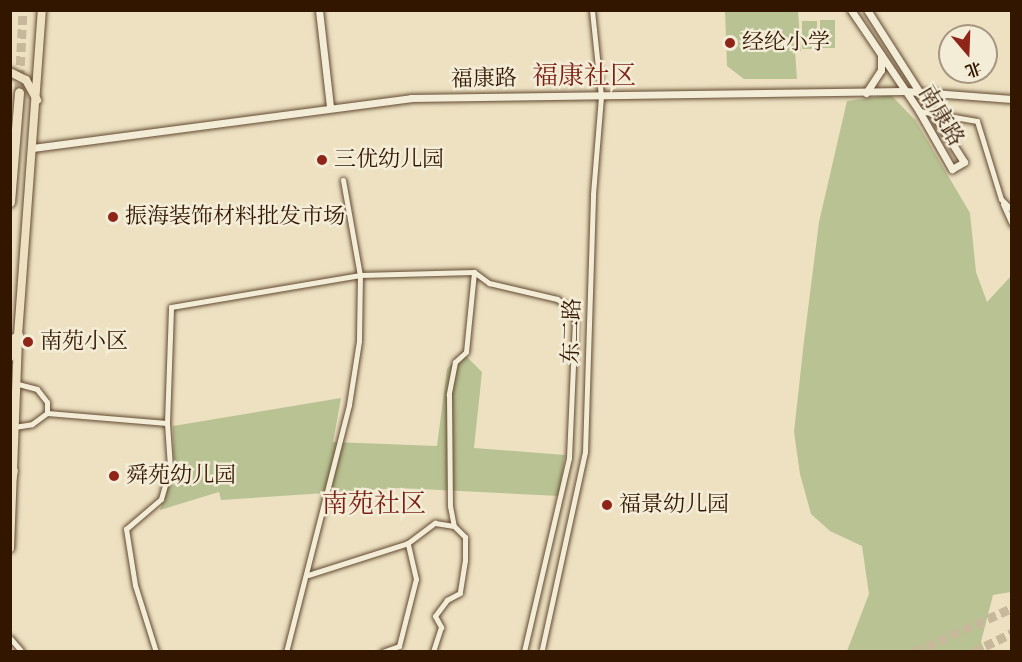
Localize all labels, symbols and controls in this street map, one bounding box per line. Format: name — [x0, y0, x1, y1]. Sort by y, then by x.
north arrow — [938, 24, 998, 84]
place label: 经纶小学 — [742, 30, 830, 56]
marker: 经纶小学 — [723, 36, 737, 50]
text: 北 — [962, 57, 984, 81]
district label: 福康社区 — [532, 61, 636, 93]
street label: 福康路 — [451, 65, 517, 93]
street label: 南康路 — [913, 81, 969, 151]
place label: 三优幼儿园 — [334, 147, 444, 173]
marker: 三优幼儿园 — [315, 153, 329, 167]
place label: 振海装饰材料批发市场 — [125, 204, 345, 230]
marker: 振海装饰材料批发市场 — [106, 210, 120, 224]
street label: 东二路 — [558, 298, 586, 364]
place label: 南苑小区 — [40, 329, 128, 355]
marker: 南苑小区 — [21, 335, 35, 349]
place label: 舜苑幼儿园 — [126, 463, 236, 489]
marker: 舜苑幼儿园 — [107, 469, 121, 483]
district label: 南苑社区 — [322, 489, 426, 521]
place label: 福景幼儿园 — [619, 492, 729, 518]
marker: 福景幼儿园 — [600, 498, 614, 512]

